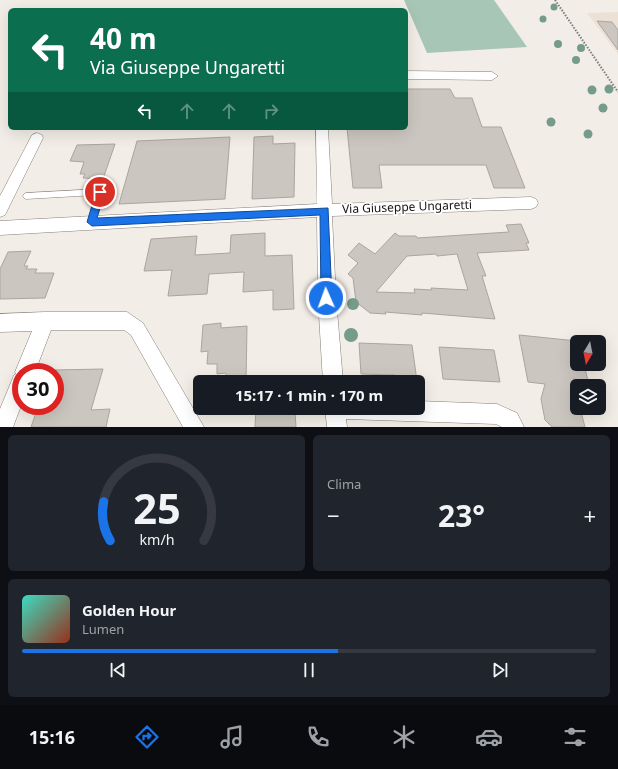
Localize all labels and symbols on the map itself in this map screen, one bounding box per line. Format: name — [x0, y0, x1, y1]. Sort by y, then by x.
pin — [83, 175, 117, 209]
street label: Via Giuseppe Ungaretti — [342, 196, 472, 217]
position arrow — [305, 277, 347, 319]
north arrow — [570, 335, 606, 371]
speed limit sign: 30 — [12, 363, 64, 415]

